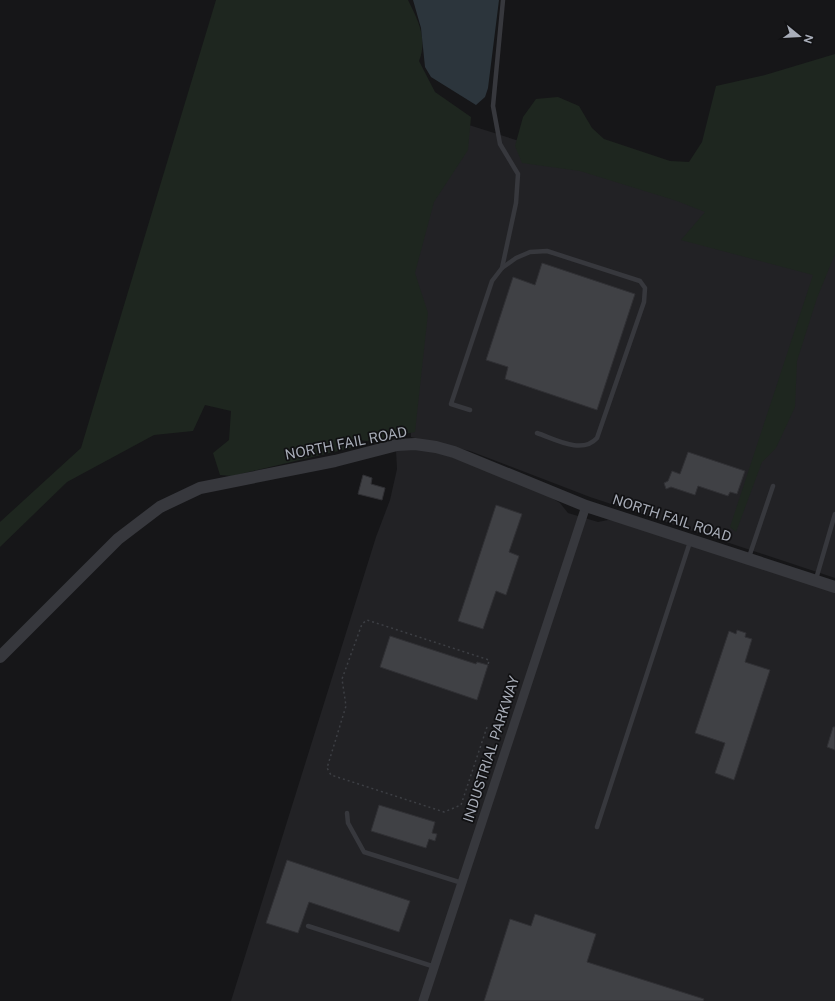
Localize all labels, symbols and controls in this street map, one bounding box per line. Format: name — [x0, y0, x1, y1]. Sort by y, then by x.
north arrow — [779, 16, 819, 56]
text: N — [801, 33, 816, 45]
street label: NORTH FAIL ROAD — [284, 423, 408, 463]
street label: NORTH FAIL ROAD — [610, 491, 734, 545]
street label: INDUSTRIAL PARKWAY — [460, 673, 522, 824]

